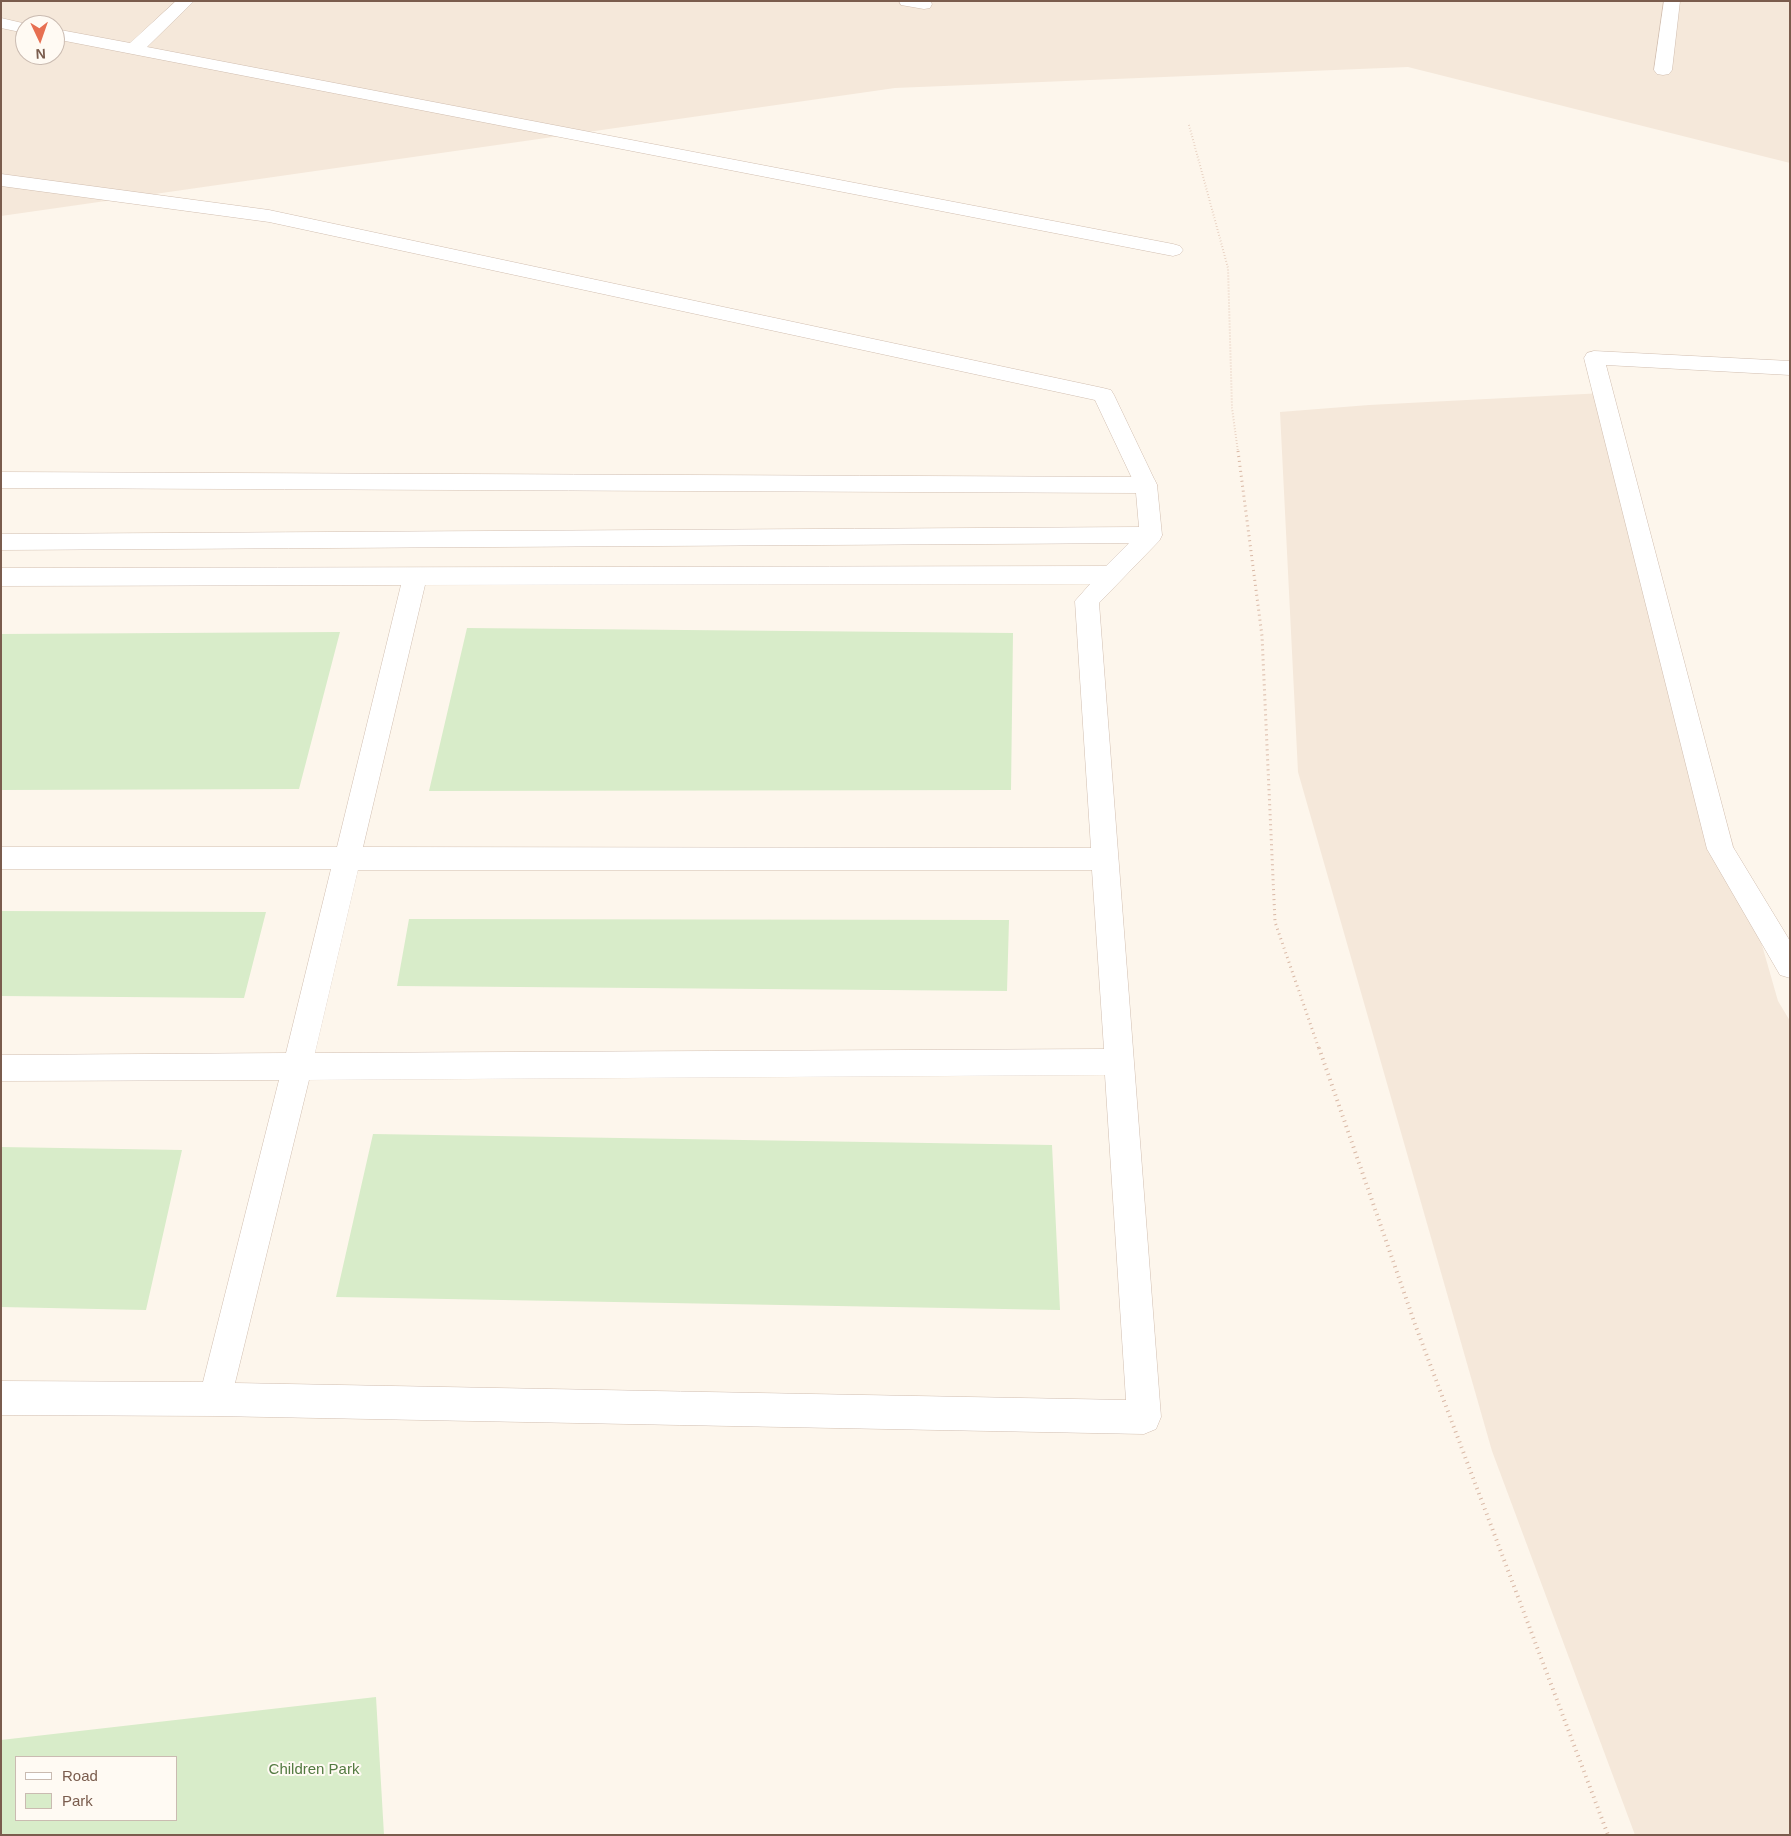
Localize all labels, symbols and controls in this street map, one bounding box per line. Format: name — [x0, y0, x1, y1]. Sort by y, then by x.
north arrow — [15, 15, 65, 65]
text: N — [35, 46, 46, 62]
legend — [15, 1756, 178, 1821]
park label: Children Park — [269, 1761, 359, 1779]
text: Road — [62, 1767, 98, 1784]
text: Park — [62, 1792, 93, 1809]

